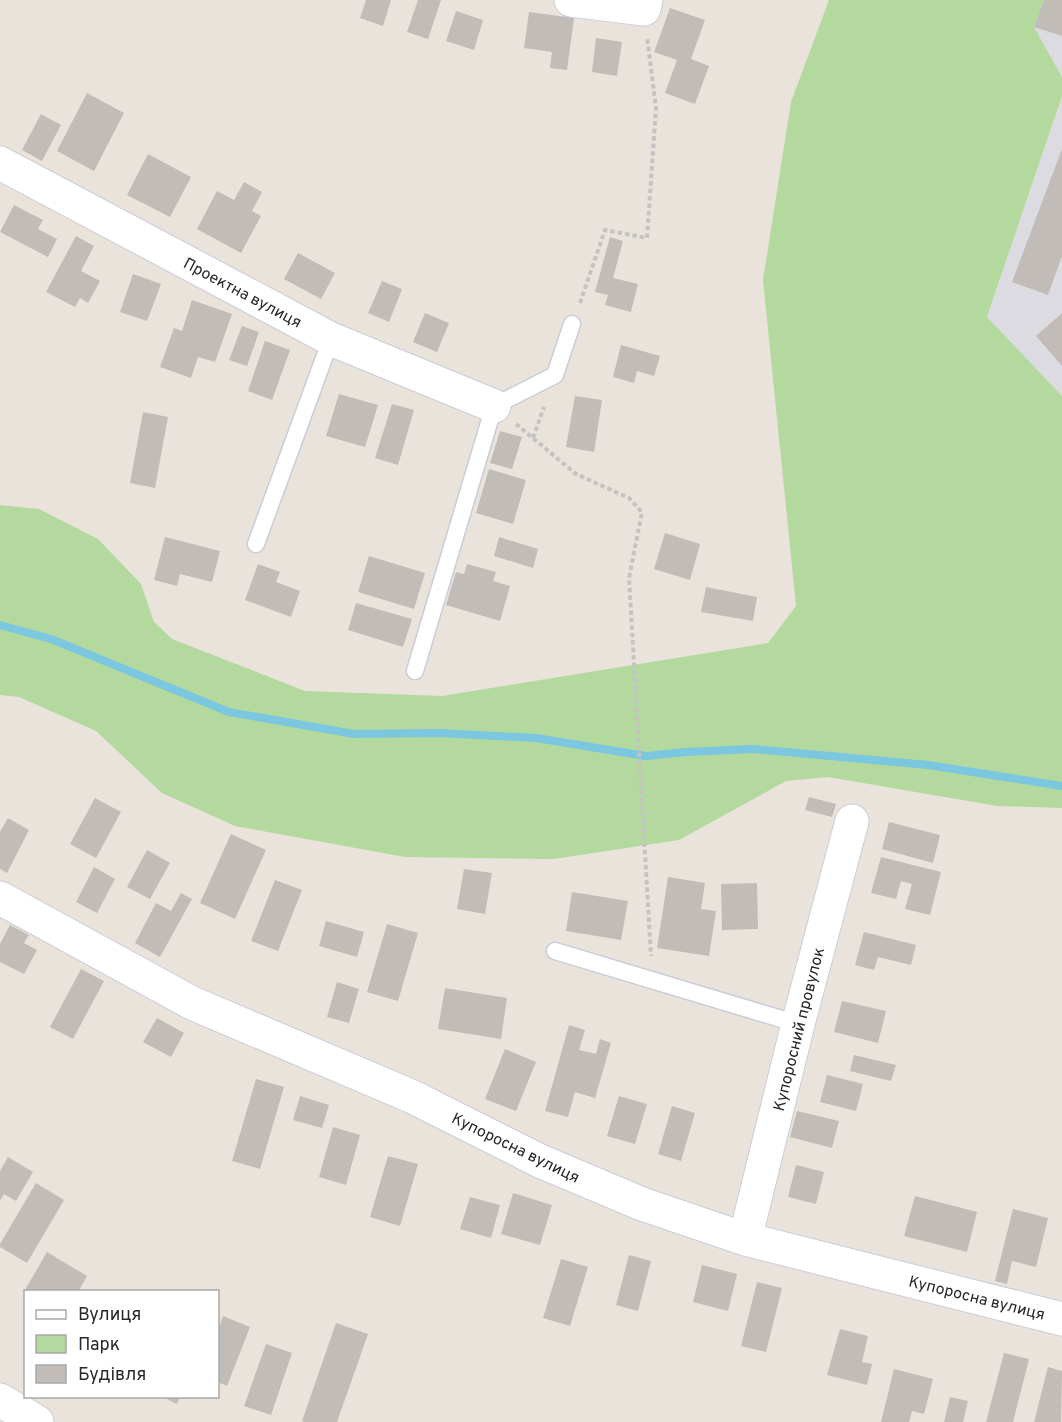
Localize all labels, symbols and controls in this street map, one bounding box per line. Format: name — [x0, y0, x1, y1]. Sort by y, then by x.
street label: Проектна вулиця — [179, 254, 305, 333]
street label: Купоросний провулок — [770, 946, 830, 1113]
street label: Купоросна вулиця — [448, 1109, 582, 1188]
street label: Купоросна вулиця — [906, 1272, 1047, 1326]
legend — [24, 1290, 219, 1398]
text: Вулиця — [78, 1304, 141, 1327]
text: Парк — [78, 1334, 120, 1357]
text: Будівля — [78, 1364, 146, 1387]

